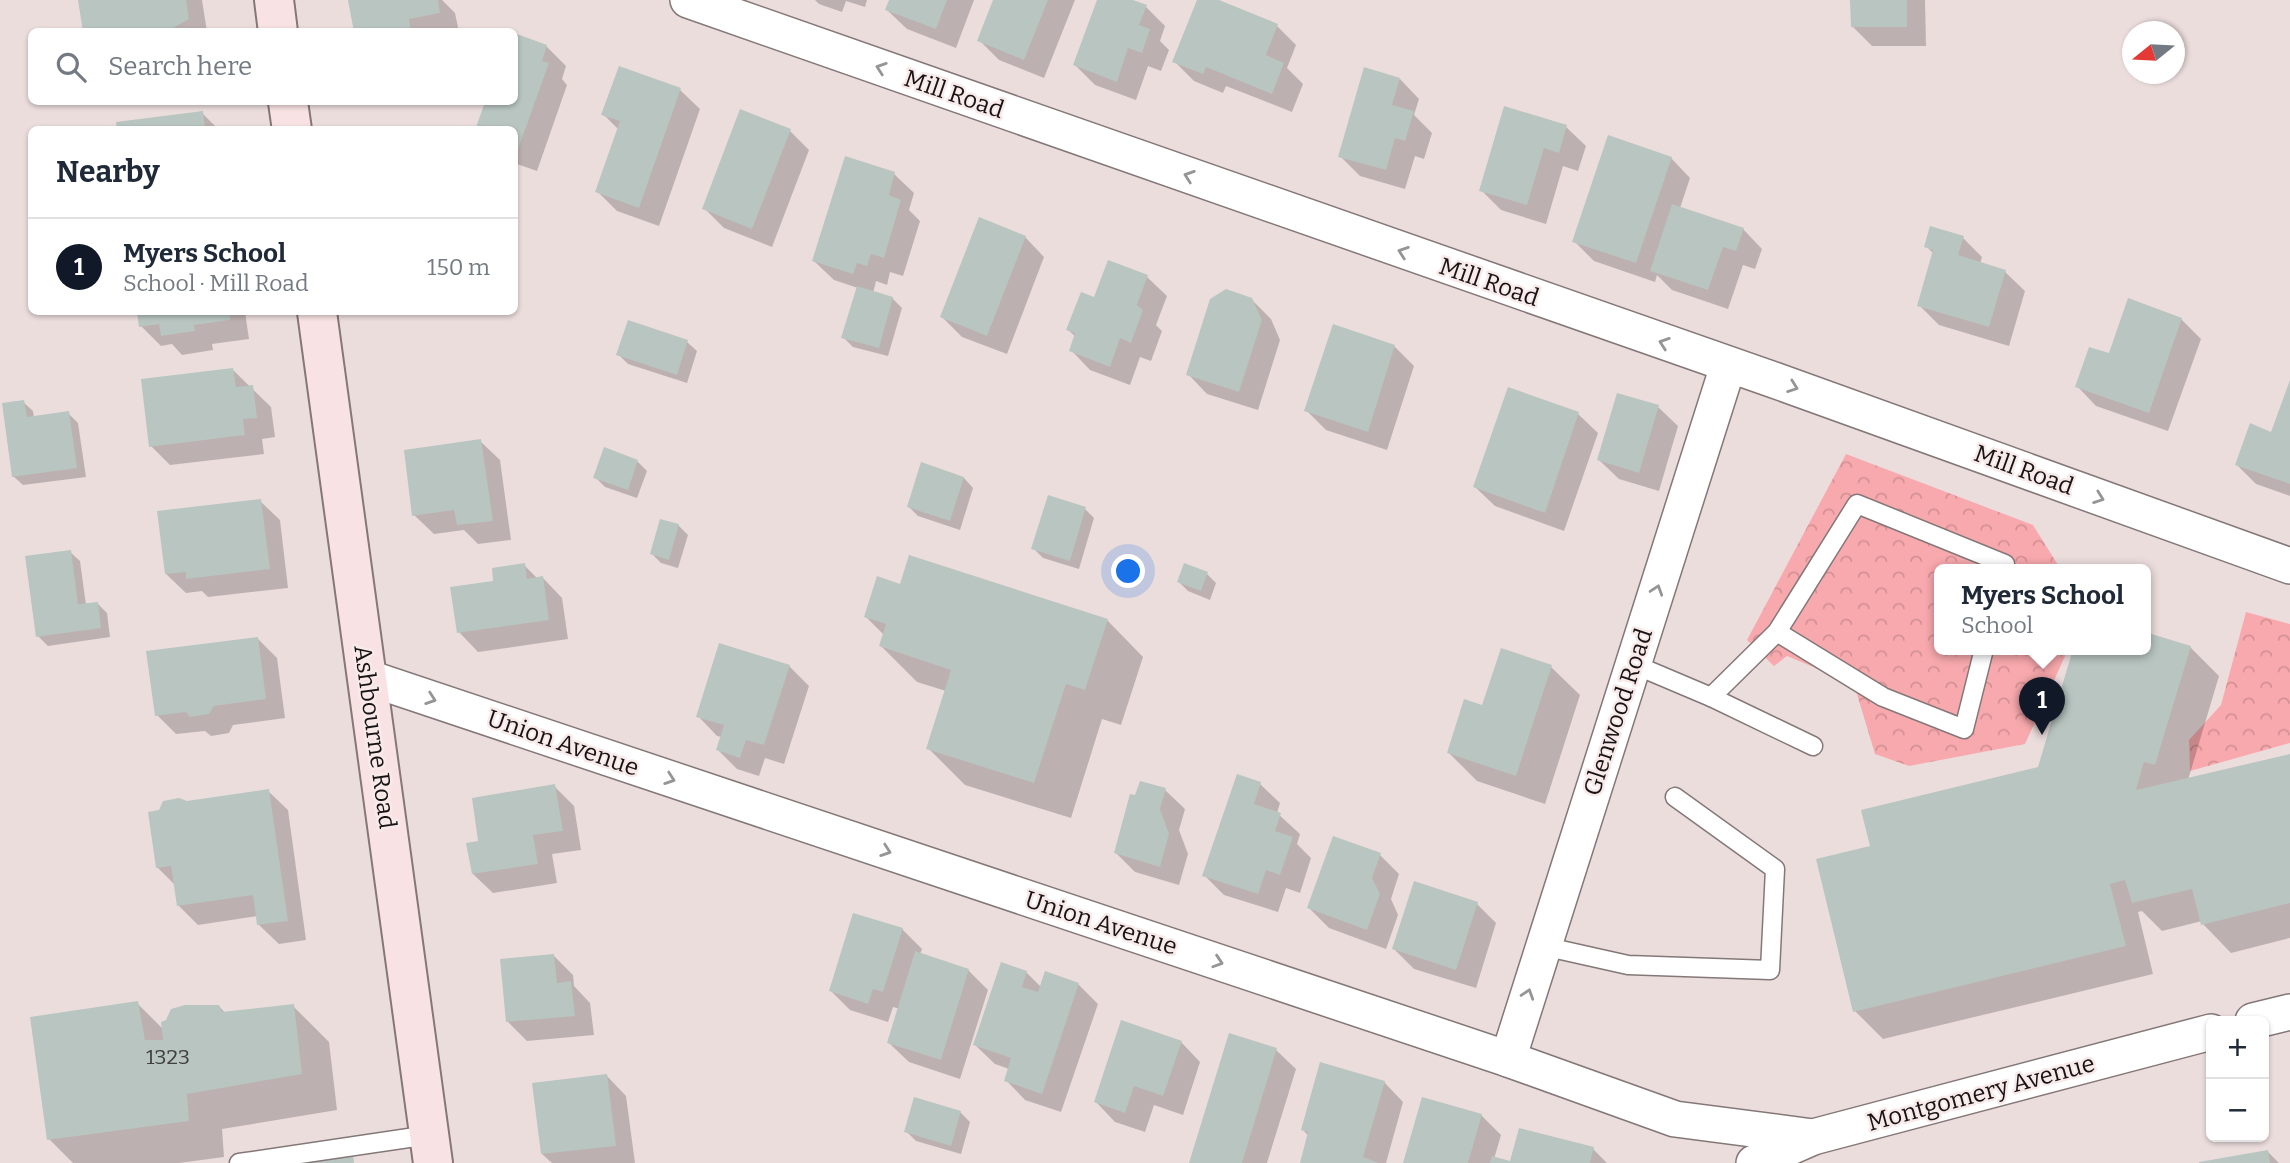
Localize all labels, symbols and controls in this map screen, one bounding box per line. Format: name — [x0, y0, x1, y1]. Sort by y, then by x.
north arrow — [2122, 21, 2185, 84]
search box — [28, 28, 518, 105]
icon: search — [52, 48, 90, 86]
text: Search here — [108, 51, 252, 82]
one-way arrow — [876, 62, 888, 76]
street label: Mill Road — [900, 64, 1008, 124]
text: Nearby — [56, 154, 160, 190]
one-way arrow — [1183, 170, 1195, 184]
text: Myers School — [123, 238, 286, 269]
one-way arrow — [1398, 246, 1410, 260]
street label: Mill Road — [1435, 252, 1543, 312]
text: 1 — [74, 253, 84, 281]
text: 150 m — [427, 253, 490, 281]
text: School · Mill Road — [123, 269, 309, 297]
one-way arrow — [1658, 337, 1671, 351]
one-way arrow — [1787, 379, 1799, 393]
street label: Mill Road — [1971, 439, 2077, 501]
one-way arrow — [2093, 489, 2105, 503]
your location — [1111, 554, 1145, 588]
popup — [1934, 564, 2151, 655]
text: Myers School — [1961, 580, 2124, 611]
one-way arrow — [1649, 585, 1663, 597]
text: School — [1961, 611, 2033, 639]
street label: Glenwood Road — [1578, 625, 1658, 799]
street label: Ashbourne Road — [348, 643, 402, 831]
pin: 1 — [2019, 677, 2065, 735]
one-way arrow — [425, 690, 437, 705]
street label: Union Avenue — [484, 704, 642, 782]
one-way arrow — [664, 770, 676, 785]
one-way arrow — [879, 843, 891, 857]
street label: Union Avenue — [1021, 885, 1181, 961]
one-way arrow — [1211, 954, 1223, 968]
one-way arrow — [1520, 988, 1534, 1000]
map controls — [2206, 1016, 2269, 1142]
button: + — [2206, 1016, 2269, 1079]
house number: 1323 — [146, 1044, 190, 1070]
street label: Montgomery Avenue — [1864, 1049, 2098, 1137]
button: − — [2206, 1079, 2269, 1142]

